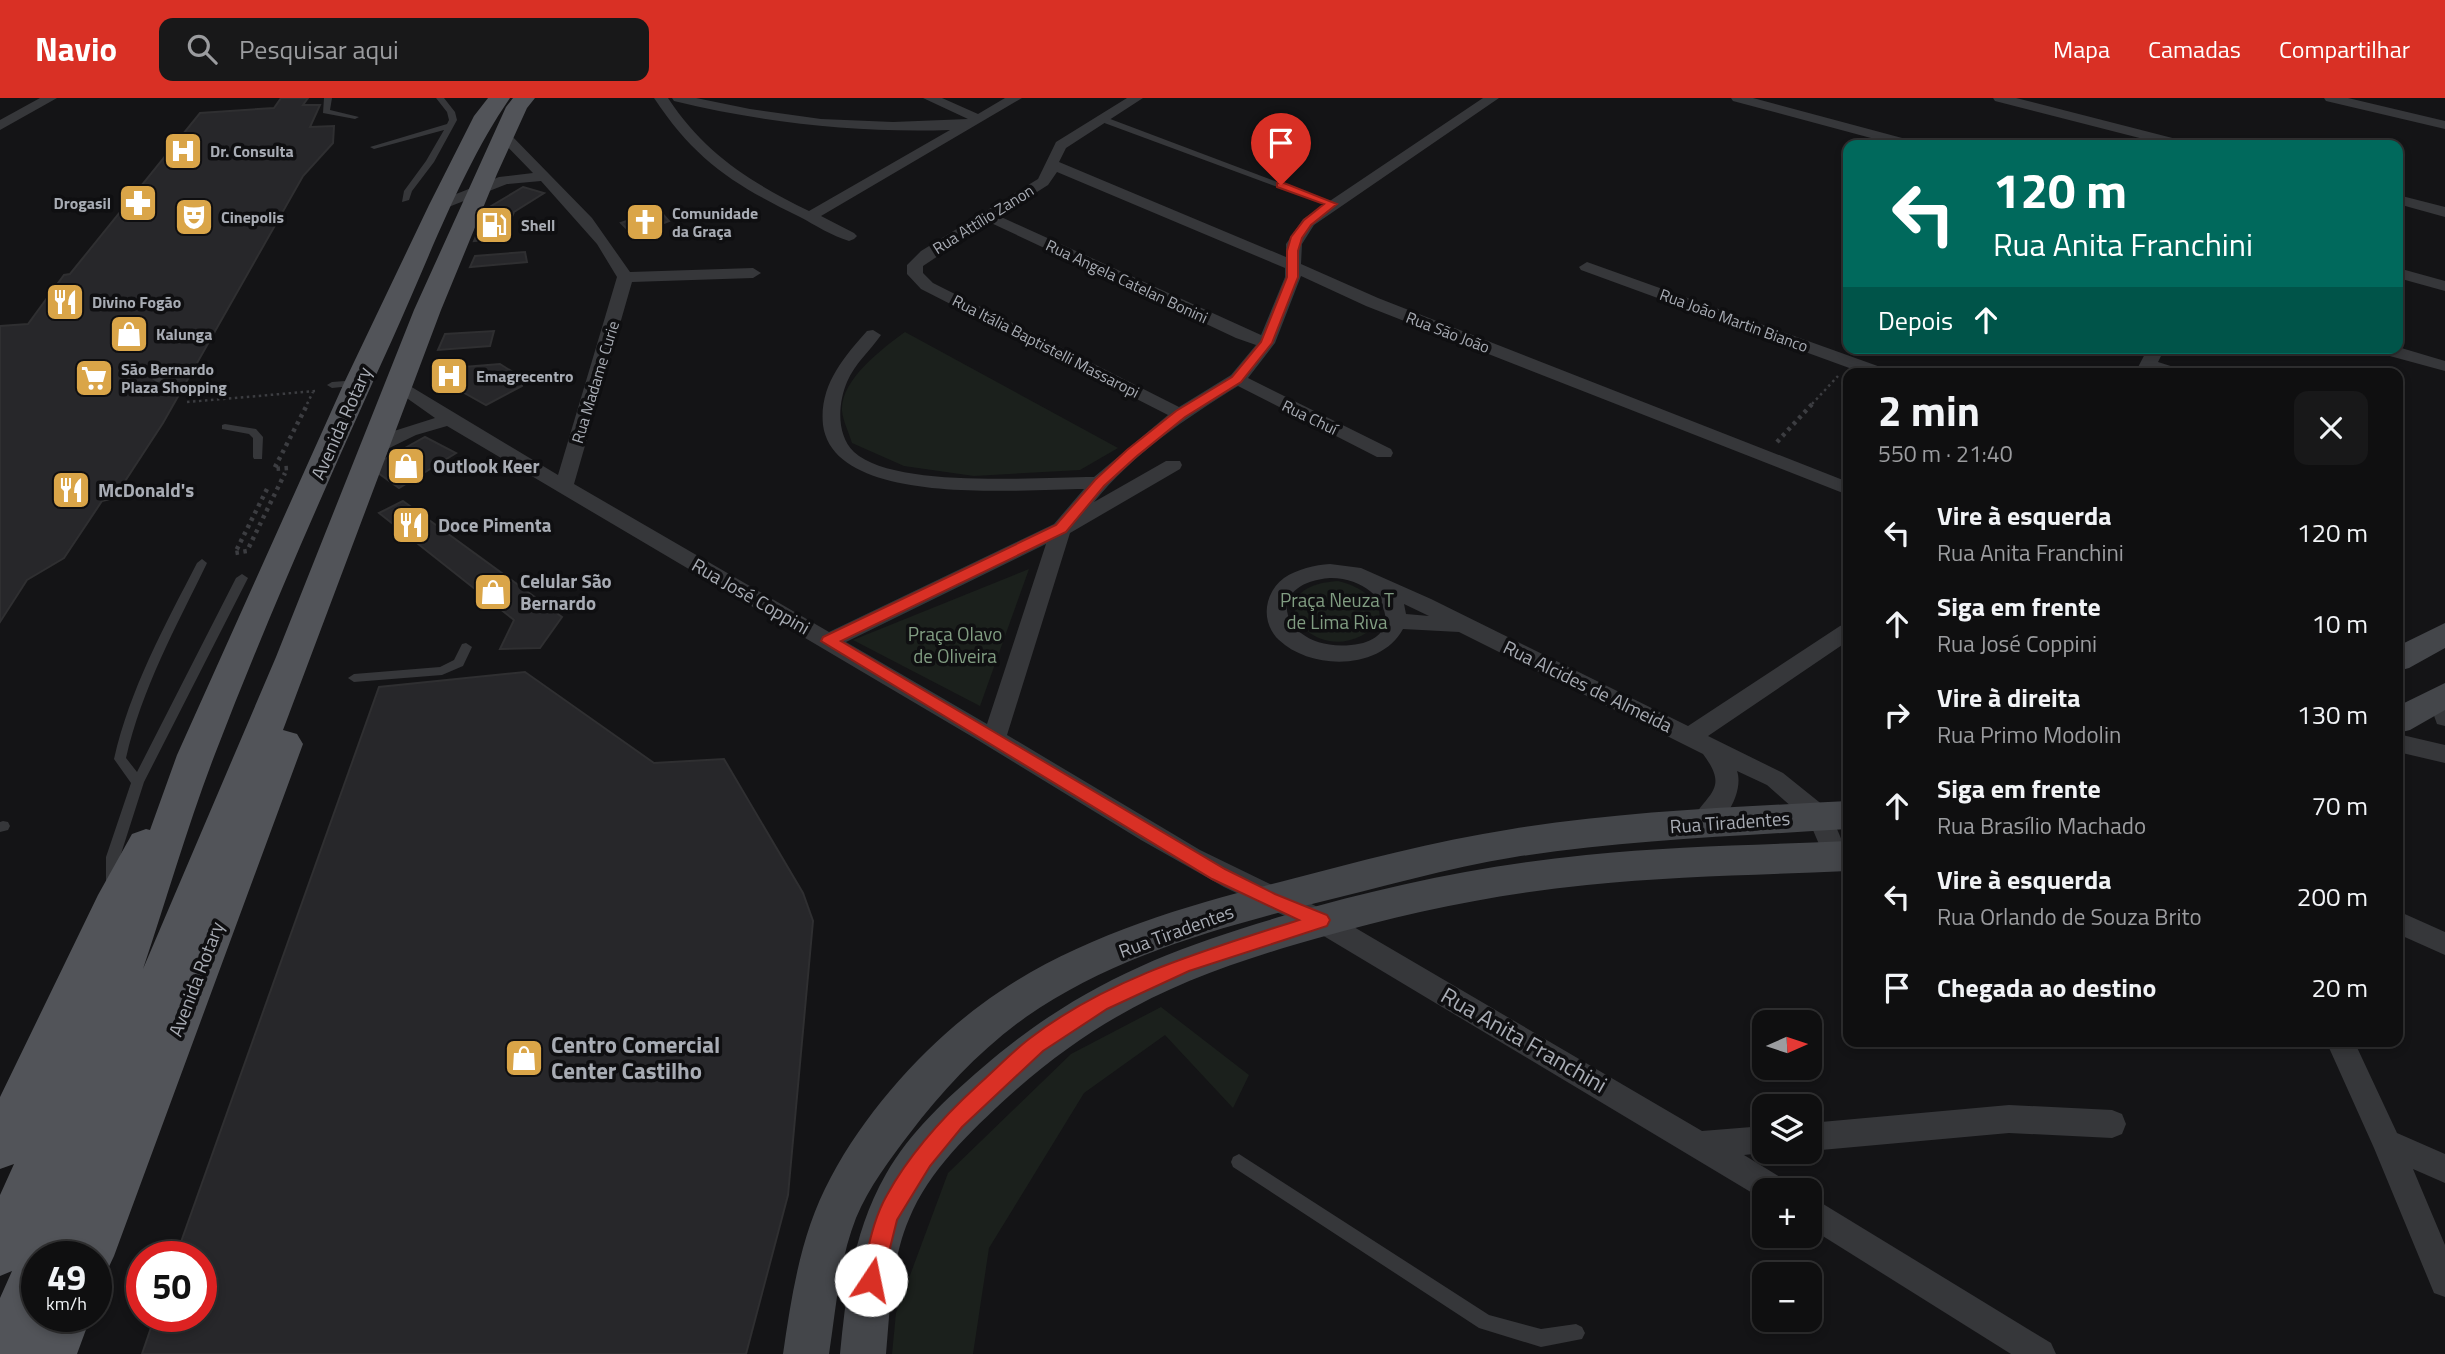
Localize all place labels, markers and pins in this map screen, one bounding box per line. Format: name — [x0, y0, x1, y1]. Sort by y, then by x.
pin — [1251, 113, 1311, 185]
hospital icon: Dr. Consulta — [162, 130, 204, 172]
place label: Dr. Consulta — [210, 139, 294, 163]
pharmacy icon: Drogasil — [117, 182, 159, 224]
place label: Drogasil — [54, 191, 111, 215]
theatre icon: Cinepolis — [173, 196, 215, 238]
church icon: Comunidade da Graça — [624, 201, 666, 243]
place label: Comunidade da Graça — [672, 201, 758, 243]
fuel station icon: Shell — [473, 204, 515, 246]
place label: Cinepolis — [221, 205, 284, 229]
place label: Shell — [521, 213, 555, 237]
restaurant icon: Divino Fogão — [44, 281, 86, 323]
place label: Divino Fogão — [92, 290, 181, 314]
shop icon: Kalunga — [108, 313, 150, 355]
place label: Kalunga — [156, 322, 212, 346]
hospital icon: Emagrecentro — [428, 355, 470, 397]
supermarket icon: São Bernardo Plaza Shopping — [73, 357, 115, 399]
place label: São Bernardo Plaza Shopping — [121, 357, 227, 399]
place label: Emagrecentro — [476, 364, 574, 388]
shop icon: Outlook Keer — [385, 445, 427, 487]
place label: Outlook Keer — [433, 451, 540, 480]
restaurant icon: McDonald's — [50, 469, 92, 511]
place label: McDonald's — [98, 475, 194, 504]
restaurant icon: Doce Pimenta — [390, 504, 432, 546]
place label: Doce Pimenta — [438, 510, 552, 539]
place label: Celular São Bernardo — [520, 566, 612, 617]
shop icon: Celular São Bernardo — [472, 571, 514, 613]
place label: Centro Comercial Center Castilho — [551, 1027, 720, 1088]
shop icon: Centro Comercial Center Castilho — [503, 1037, 545, 1079]

